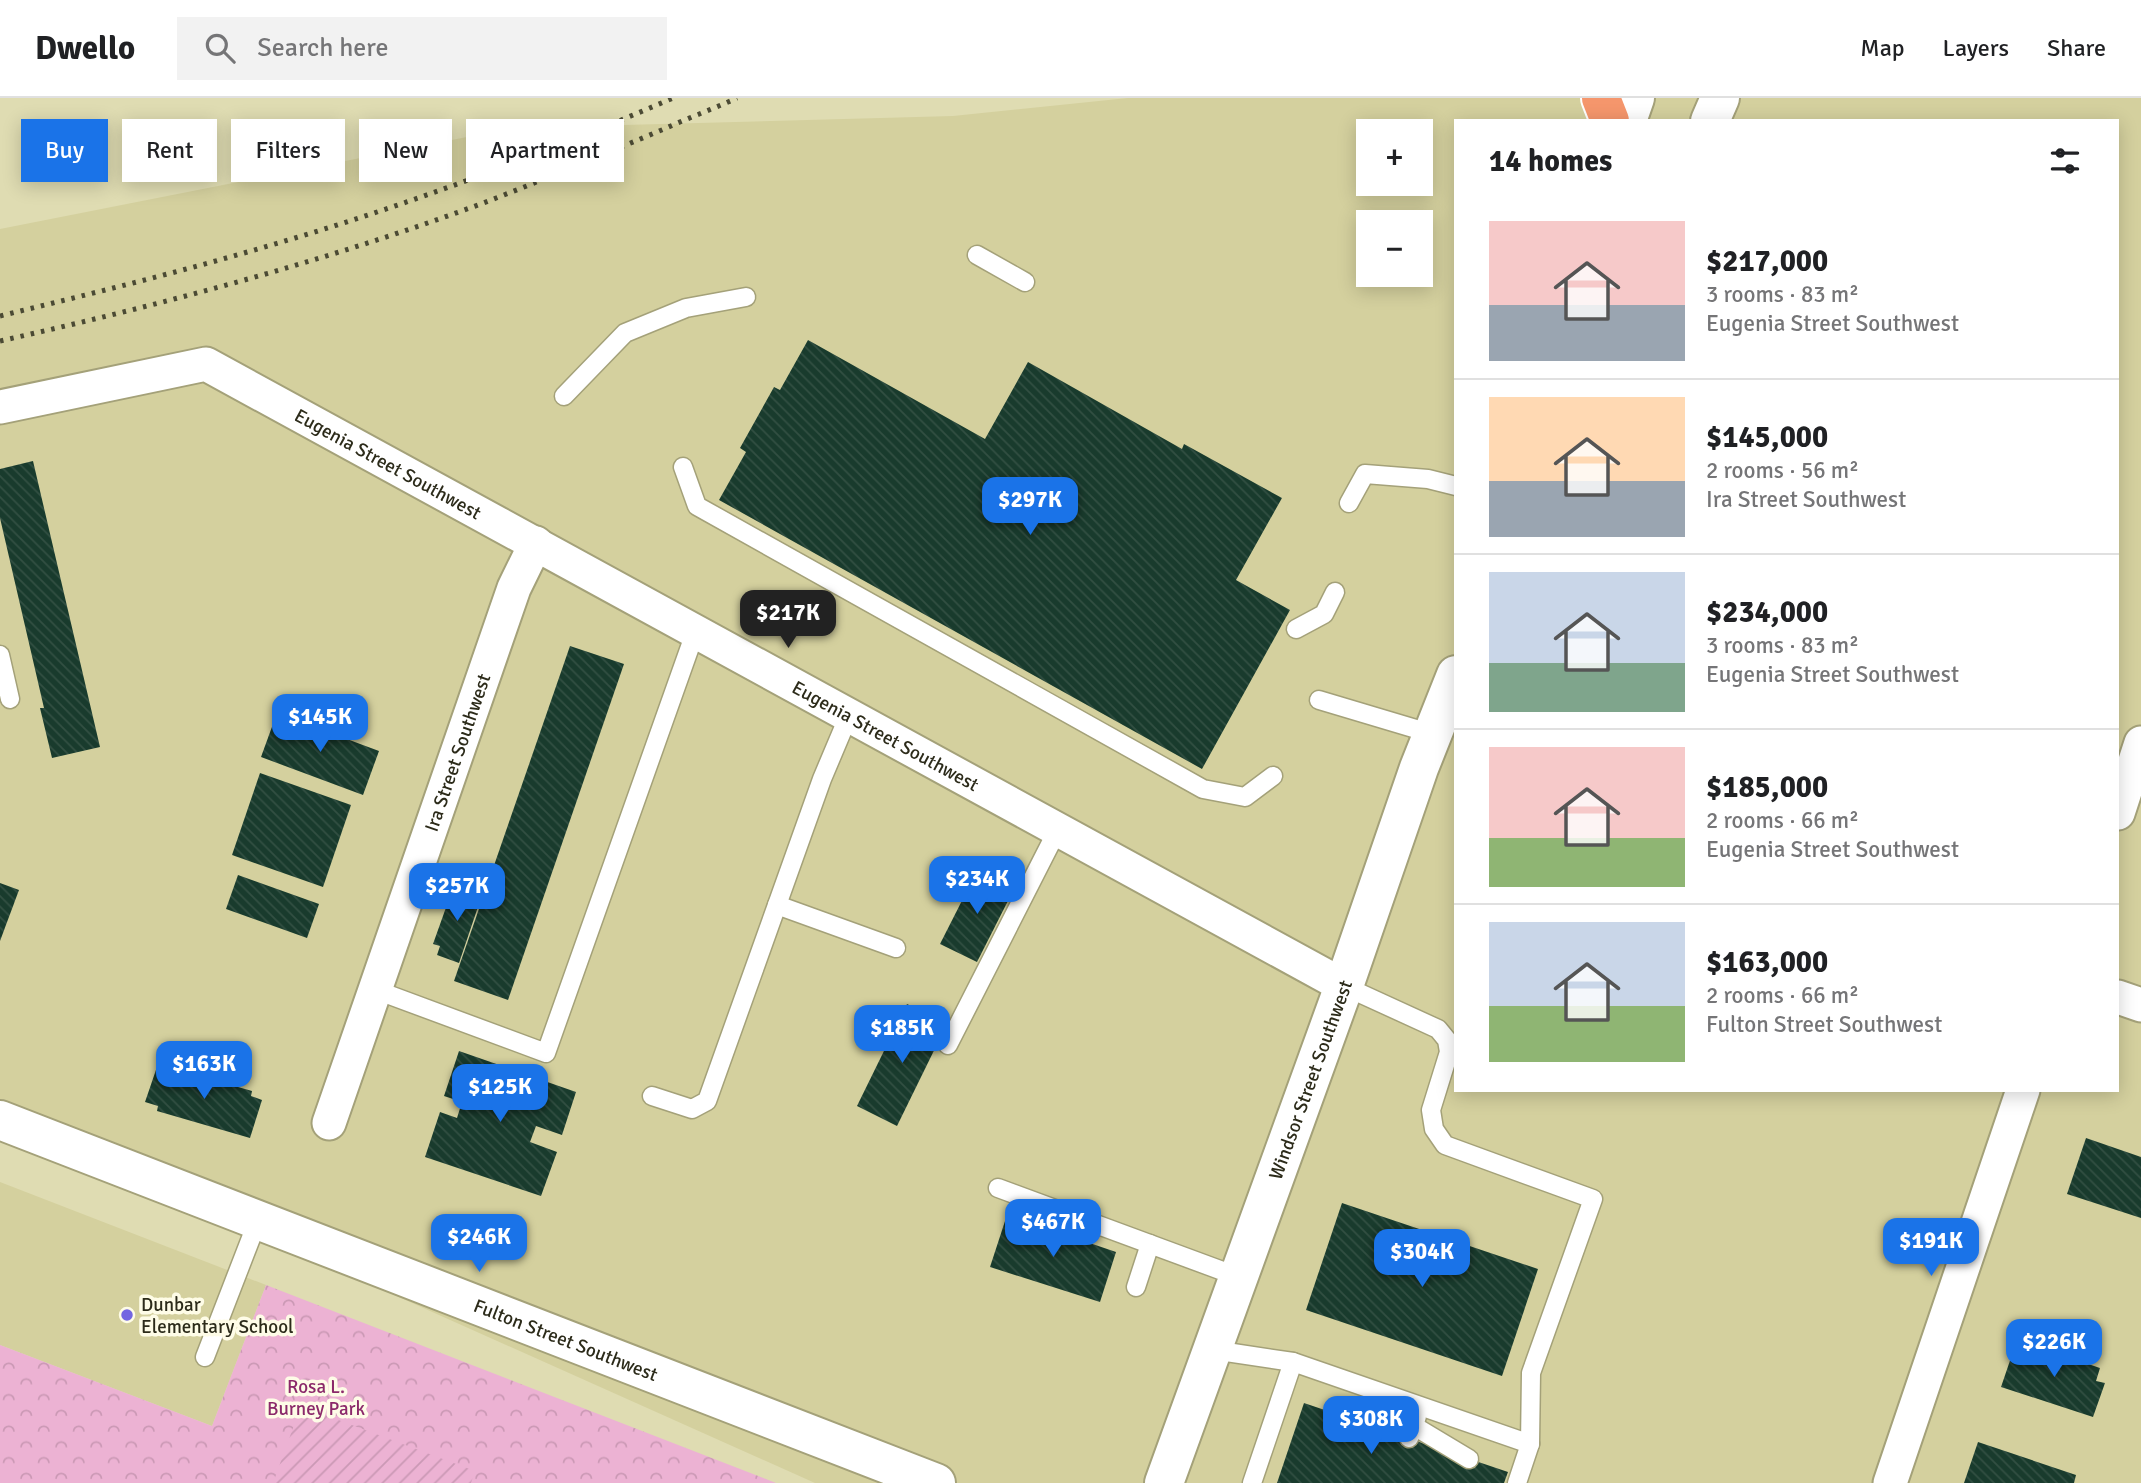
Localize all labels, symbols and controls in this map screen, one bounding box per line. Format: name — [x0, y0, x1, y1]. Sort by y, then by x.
search box — [177, 17, 667, 80]
text: Dwello — [35, 28, 135, 69]
icon: search — [201, 29, 239, 67]
text: Search here — [257, 32, 388, 64]
text: Map — [1860, 33, 1905, 63]
text: Layers — [1943, 33, 2009, 63]
text: Share — [2047, 33, 2106, 63]
chip: Buy — [21, 119, 108, 182]
chip: Rent — [122, 119, 217, 182]
chip: Filters — [231, 119, 345, 182]
chip: New — [359, 119, 452, 182]
chip: Apartment — [466, 119, 624, 182]
map controls — [1356, 119, 1433, 287]
button: + — [1356, 119, 1433, 196]
icon: filters — [2046, 142, 2084, 180]
text: 14 homes — [1489, 143, 1612, 180]
button: − — [1356, 210, 1433, 287]
text: $217,000 — [1706, 243, 1828, 280]
icon: home — [1545, 249, 1629, 333]
text: 3 rooms · 83 m² — [1706, 280, 1859, 309]
text: Eugenia Street Southwest — [1706, 309, 1959, 338]
street label: Eugenia Street Southwest — [290, 404, 485, 525]
text: $145,000 — [1706, 419, 1828, 456]
icon: home — [1545, 425, 1629, 509]
text: 2 rooms · 56 m² — [1706, 456, 1859, 485]
pin: $297K — [981, 478, 1079, 537]
text: $297K — [998, 485, 1062, 514]
text: Ira Street Southwest — [1706, 485, 1906, 514]
pin: $217K — [739, 590, 837, 650]
text: $234,000 — [1706, 594, 1828, 631]
text: $217K — [756, 598, 820, 627]
icon: home — [1545, 600, 1629, 684]
text: 3 rooms · 83 m² — [1706, 631, 1859, 660]
text: Eugenia Street Southwest — [1706, 660, 1959, 689]
street label: Ira Street Southwest — [420, 670, 497, 835]
street label: Eugenia Street Southwest — [788, 676, 983, 797]
pin: $145K — [271, 694, 369, 754]
text: $145K — [288, 702, 352, 731]
text: $185,000 — [1706, 769, 1828, 806]
icon: home — [1545, 775, 1629, 859]
text: 2 rooms · 66 m² — [1706, 806, 1859, 835]
text: Eugenia Street Southwest — [1706, 835, 1959, 864]
pin: $234K — [928, 856, 1026, 916]
pin: $257K — [408, 864, 506, 923]
text: $234K — [945, 864, 1009, 893]
text: $257K — [425, 871, 489, 900]
text: $163,000 — [1706, 944, 1828, 981]
icon: home — [1545, 950, 1629, 1034]
street label: Windsor Street Southwest — [1264, 977, 1358, 1183]
text: 2 rooms · 66 m² — [1706, 981, 1859, 1010]
pin: $185K — [853, 1006, 951, 1065]
text: Fulton Street Southwest — [1706, 1010, 1942, 1039]
text: $185K — [870, 1013, 934, 1042]
pin: $163K — [155, 1042, 253, 1101]
text: $163K — [172, 1049, 236, 1078]
pin: $125K — [451, 1065, 549, 1124]
text: $125K — [468, 1072, 532, 1101]
pin: $467K — [1004, 1200, 1102, 1259]
text: $467K — [1021, 1207, 1085, 1236]
pin: $246K — [430, 1214, 528, 1274]
pin: $191K — [1882, 1218, 1980, 1278]
text: $246K — [447, 1222, 511, 1251]
text: $191K — [1899, 1226, 1963, 1255]
pin: $304K — [1373, 1230, 1471, 1289]
text: $304K — [1390, 1237, 1454, 1266]
place label: Dunbar Elementary School — [141, 1293, 294, 1339]
street label: Fulton Street Southwest — [470, 1294, 661, 1387]
marker: Dunbar Elementary School — [119, 1307, 135, 1323]
pin: $226K — [2005, 1320, 2103, 1379]
text: $226K — [2022, 1327, 2086, 1356]
park label: Rosa L. Burney Park — [267, 1375, 366, 1421]
pin: $308K — [1322, 1396, 1420, 1456]
text: $308K — [1339, 1404, 1403, 1433]

